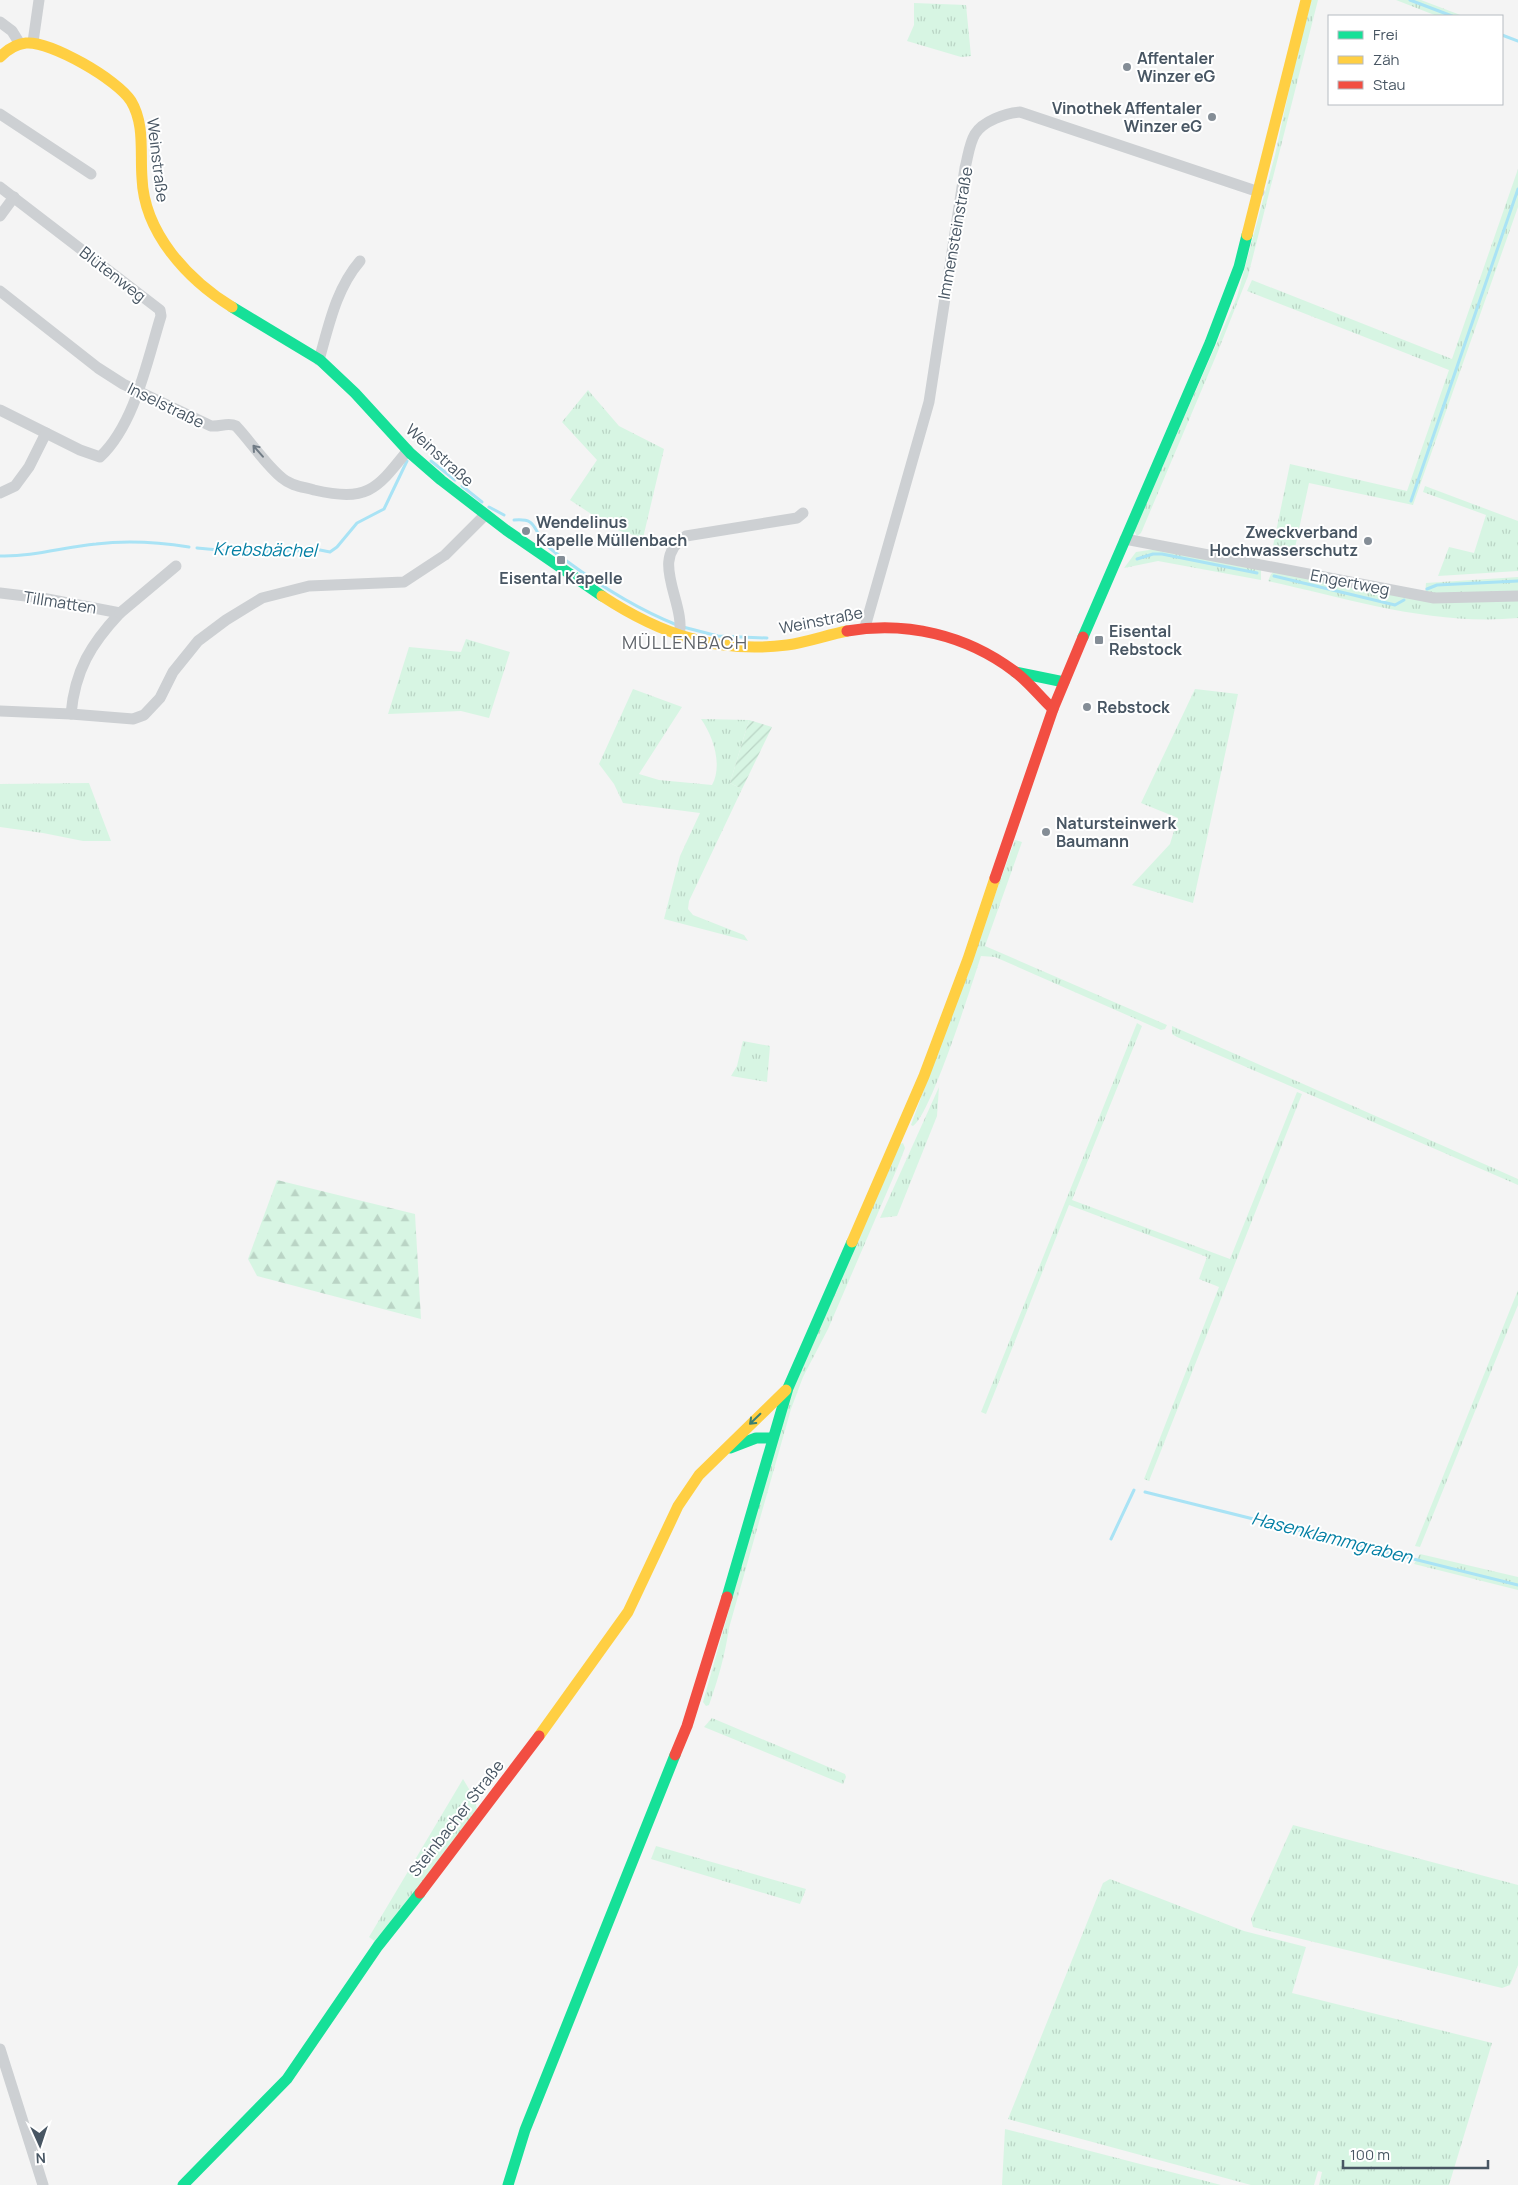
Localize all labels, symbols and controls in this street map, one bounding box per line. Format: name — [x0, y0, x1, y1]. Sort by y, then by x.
legend — [1328, 15, 1503, 105]
text: Frei — [1373, 24, 1398, 45]
place label: Affentaler Winzer eG — [1137, 47, 1216, 87]
text: Zäh — [1373, 49, 1400, 70]
marker: Affentaler Winzer eG — [1121, 61, 1133, 73]
text: Stau — [1373, 74, 1406, 95]
place label: Vinothek Affentaler Winzer eG — [1052, 97, 1202, 137]
marker: Vinothek Affentaler Winzer eG — [1206, 111, 1218, 123]
street label: Weinstraße — [142, 117, 174, 203]
street label: Immensteinstraße — [932, 165, 978, 301]
street label: Blütenweg — [75, 241, 151, 307]
street label: Inselstraße — [124, 377, 208, 433]
street label: Weinstraße — [401, 418, 479, 492]
one-way arrow — [253, 444, 264, 457]
place label: Wendelinus Kapelle Müllenbach — [536, 511, 687, 551]
place label: Zweckverband Hochwasserschutz — [1209, 521, 1358, 561]
marker: Wendelinus Kapelle Müllenbach — [520, 525, 532, 537]
marker: Zweckverband Hochwasserschutz — [1362, 535, 1374, 547]
water label: Krebsbächel — [213, 536, 320, 562]
marker: Eisental Kapelle — [555, 554, 567, 566]
street label: Engertweg — [1308, 564, 1392, 600]
place label: Eisental Kapelle — [499, 567, 623, 589]
street label: Tillmatten — [22, 585, 98, 619]
street label: Weinstraße — [777, 601, 865, 639]
place label: Eisental Rebstock — [1109, 620, 1182, 660]
district label: MÜLLENBACH — [622, 630, 748, 654]
marker: Eisental Rebstock — [1093, 634, 1105, 646]
place label: Rebstock — [1097, 696, 1170, 718]
marker: Rebstock — [1081, 701, 1093, 713]
place label: Natursteinwerk Baumann — [1056, 812, 1177, 852]
marker: Natursteinwerk Baumann — [1040, 826, 1052, 838]
one-way arrow — [749, 1413, 762, 1425]
water label: Hasenklammgraben — [1249, 1505, 1416, 1569]
street label: Steinbacher Straße — [403, 1755, 509, 1881]
north arrow — [15, 2120, 65, 2170]
scale bar — [1343, 2138, 1488, 2170]
text: 100 m — [1350, 2144, 1390, 2165]
text: N — [35, 2149, 46, 2168]

